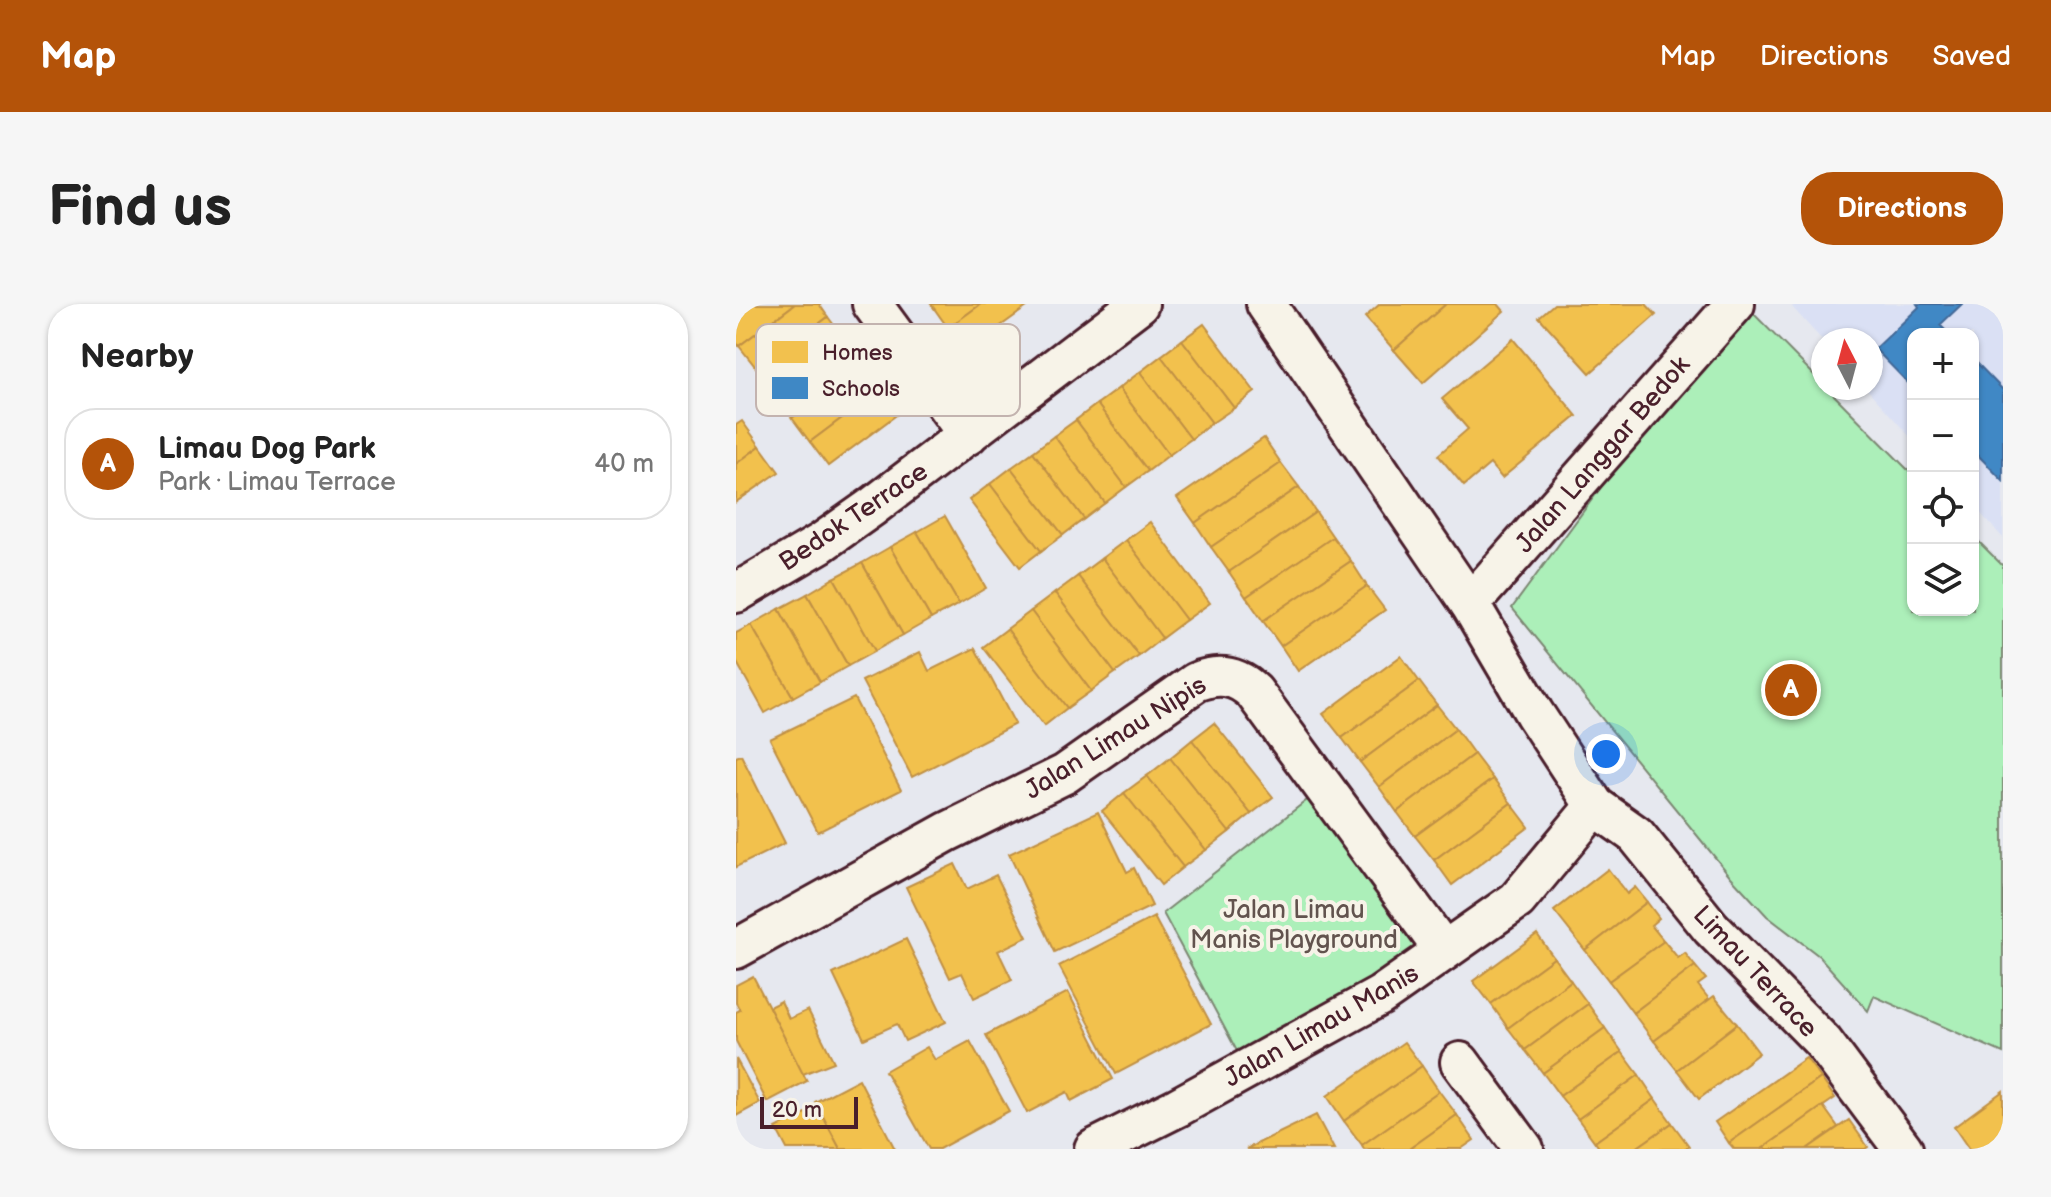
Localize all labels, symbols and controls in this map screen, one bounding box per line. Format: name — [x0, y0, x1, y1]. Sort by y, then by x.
text: Map — [40, 34, 116, 79]
text: Map — [1659, 40, 1716, 73]
text: Directions — [1760, 40, 1888, 73]
text: Saved — [1932, 40, 2011, 73]
button: Directions — [1801, 172, 2003, 245]
text: Find us — [48, 175, 232, 242]
legend — [756, 324, 1020, 416]
north arrow — [1811, 328, 1883, 400]
map controls — [1907, 328, 1979, 616]
button: + — [1907, 328, 1979, 400]
text: Nearby — [80, 336, 194, 377]
text: Homes — [822, 340, 893, 367]
street label: Jalan Langgar Bedok — [1509, 350, 1697, 560]
text: Schools — [822, 376, 900, 403]
button: − — [1907, 400, 1979, 472]
text: Limau Dog Park — [158, 431, 376, 467]
text: A — [100, 449, 116, 480]
text: 40 m — [594, 449, 654, 480]
street label: Bedok Terrace — [774, 456, 934, 578]
text: Park · Limau Terrace — [158, 467, 396, 498]
button: locate — [1907, 472, 1979, 544]
button: layers — [1907, 544, 1979, 616]
pin: A — [1765, 660, 1817, 720]
street label: Jalan Limau Nipis — [1019, 670, 1212, 807]
your location — [1586, 734, 1626, 774]
park label: Jalan Limau Manis Playground — [1190, 895, 1398, 956]
street label: Limau Terrace — [1686, 900, 1824, 1044]
street label: Jalan Limau Manis — [1219, 958, 1425, 1095]
scale bar — [760, 1093, 858, 1129]
text: 20 m — [772, 1097, 822, 1124]

